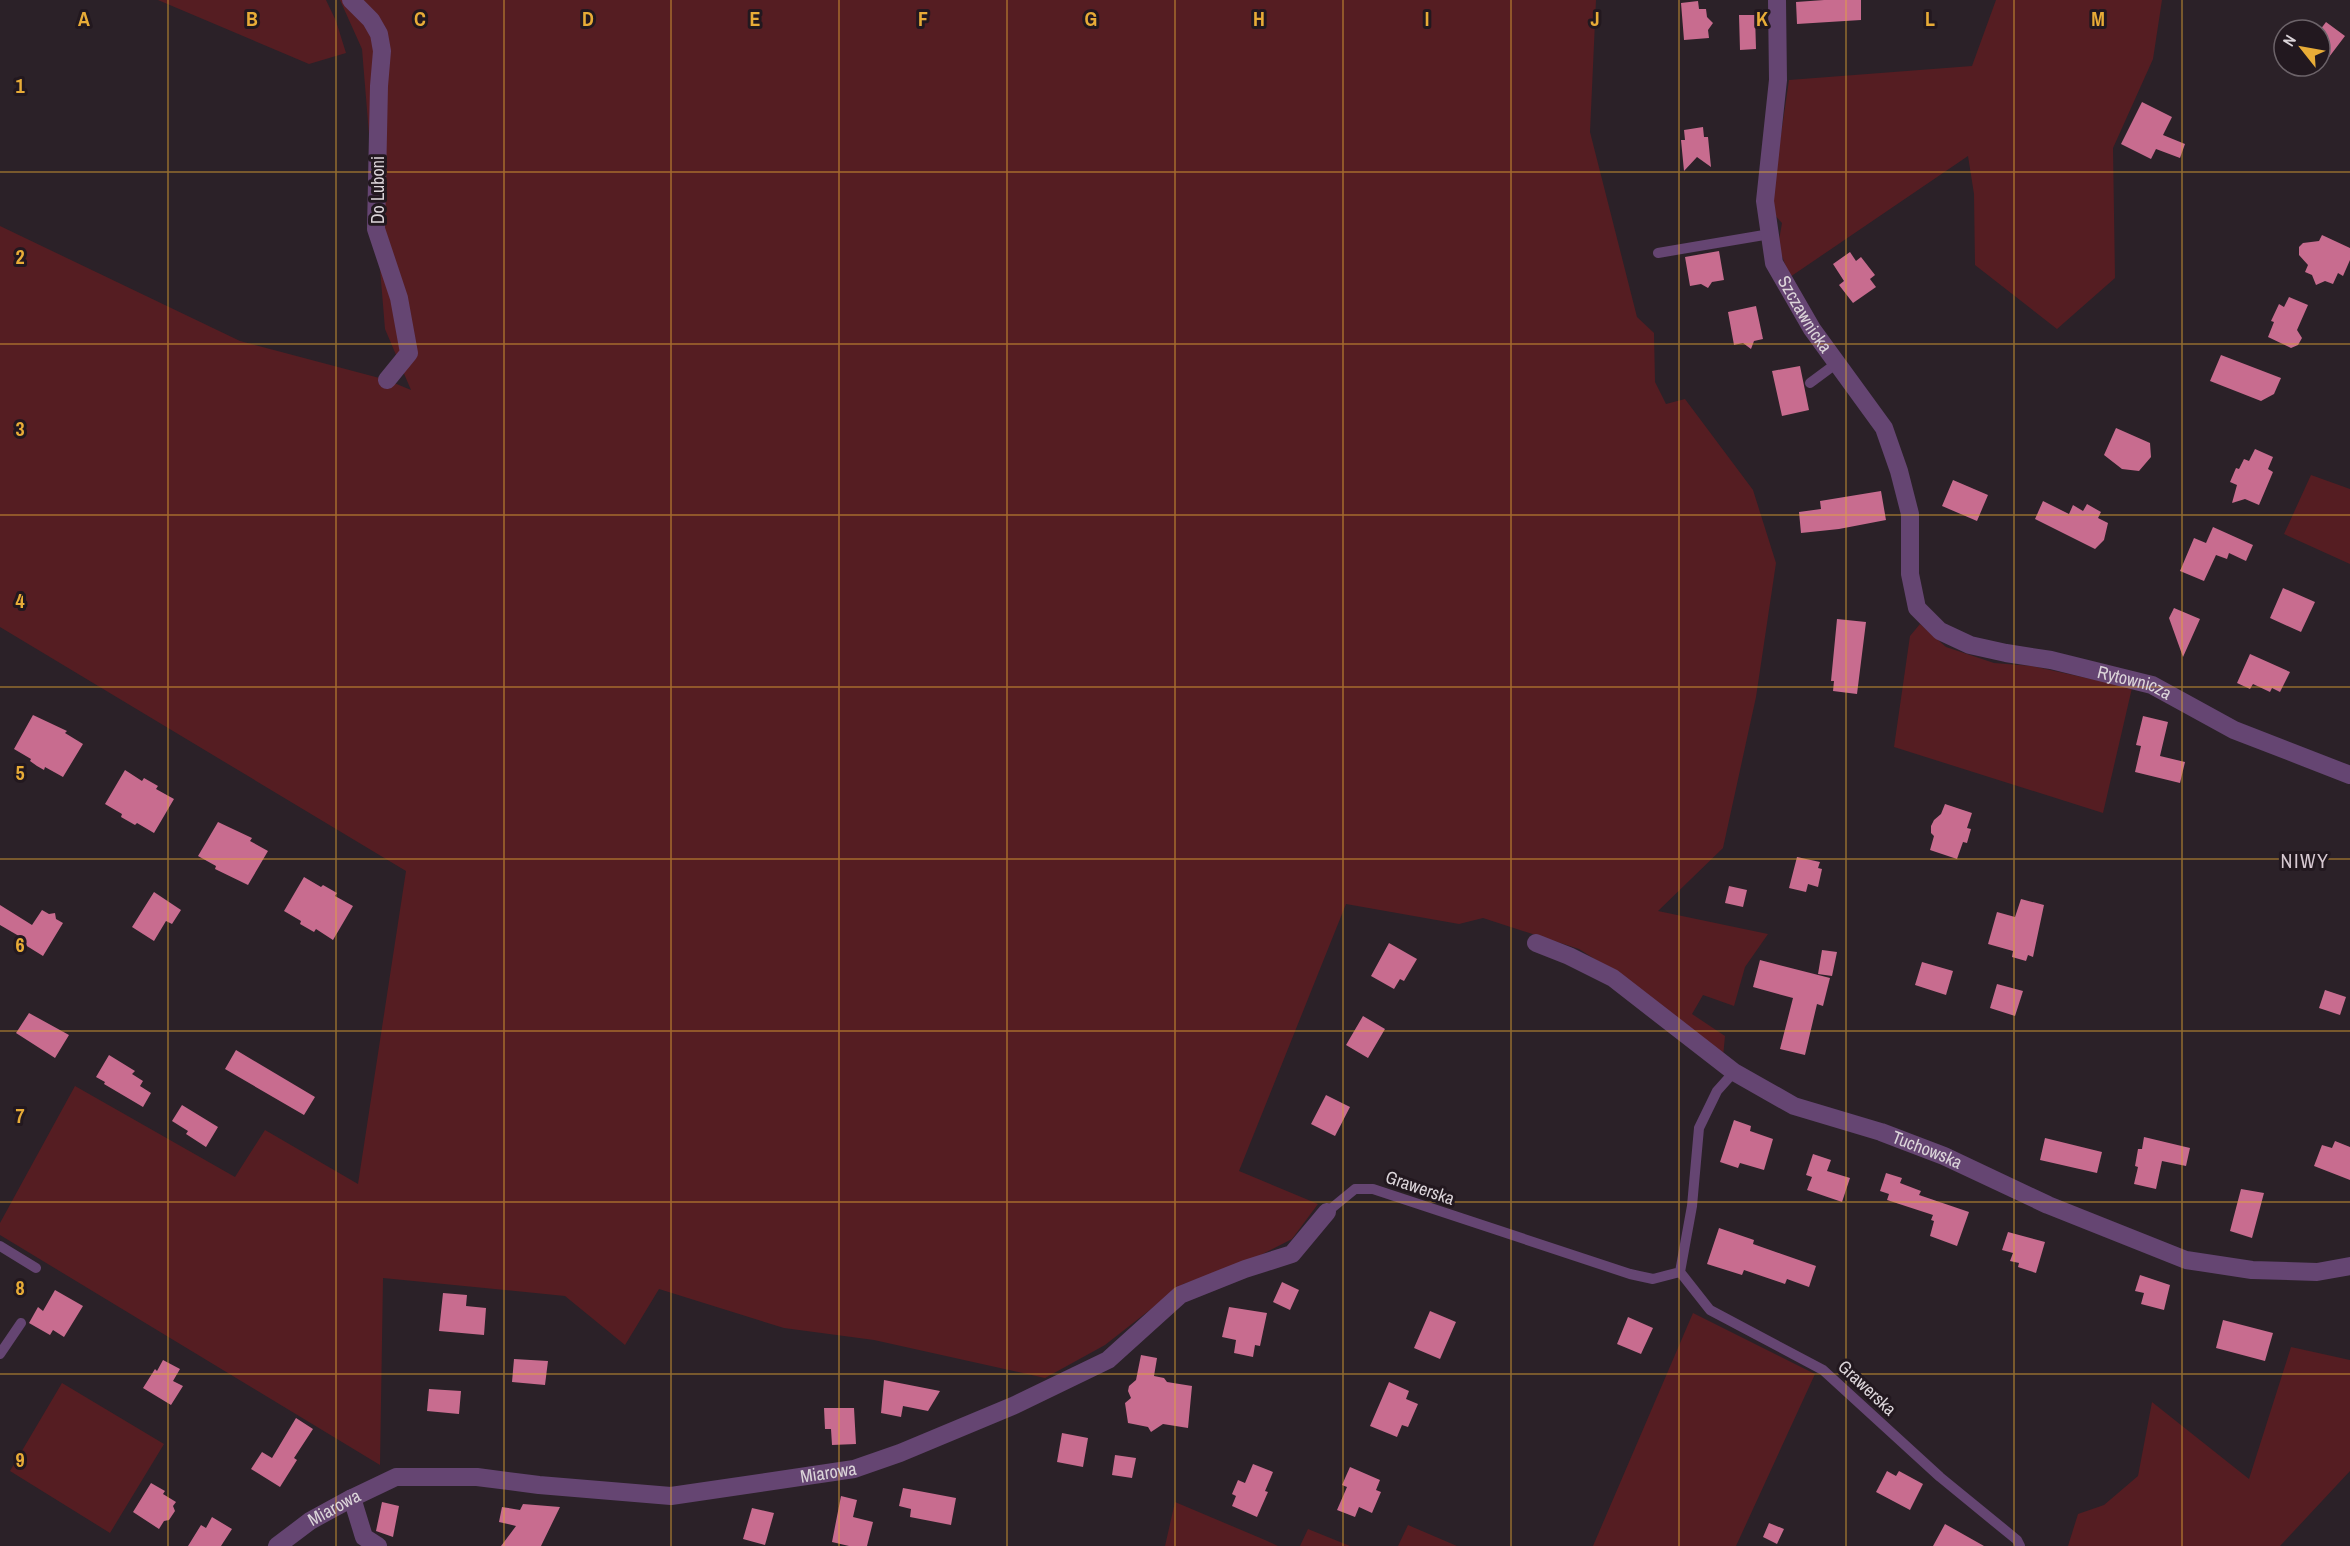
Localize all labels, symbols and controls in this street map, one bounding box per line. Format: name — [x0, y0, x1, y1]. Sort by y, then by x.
text: A — [78, 5, 90, 32]
text: B — [246, 5, 258, 32]
text: C — [414, 5, 426, 32]
text: D — [582, 5, 594, 32]
text: E — [750, 5, 761, 32]
text: F — [918, 5, 928, 32]
text: G — [1085, 5, 1097, 32]
text: H — [1253, 5, 1265, 32]
text: I — [1425, 5, 1429, 32]
text: J — [1590, 5, 1600, 32]
text: K — [1756, 5, 1768, 32]
text: L — [1925, 5, 1935, 32]
text: M — [2091, 5, 2105, 32]
north arrow — [2272, 18, 2332, 78]
text: N — [2277, 31, 2301, 50]
text: 1 — [15, 72, 25, 99]
street label: Do Luboni — [365, 156, 390, 224]
text: 2 — [15, 243, 25, 270]
street label: Szczawnicka — [1772, 271, 1838, 358]
text: 3 — [15, 415, 25, 442]
text: 4 — [15, 587, 25, 614]
street label: Rytownicza — [2095, 659, 2176, 705]
text: 5 — [15, 759, 25, 786]
district label: NIWY — [2281, 847, 2329, 874]
text: 6 — [15, 931, 25, 958]
text: 7 — [15, 1102, 25, 1129]
street label: Tuchowska — [1889, 1124, 1966, 1175]
street label: Grawerska — [1382, 1164, 1458, 1211]
text: 8 — [15, 1274, 25, 1301]
street label: Grawerska — [1833, 1354, 1902, 1421]
text: 9 — [15, 1446, 25, 1473]
street label: Miarowa — [798, 1456, 858, 1489]
street label: Miarowa — [303, 1483, 364, 1532]

